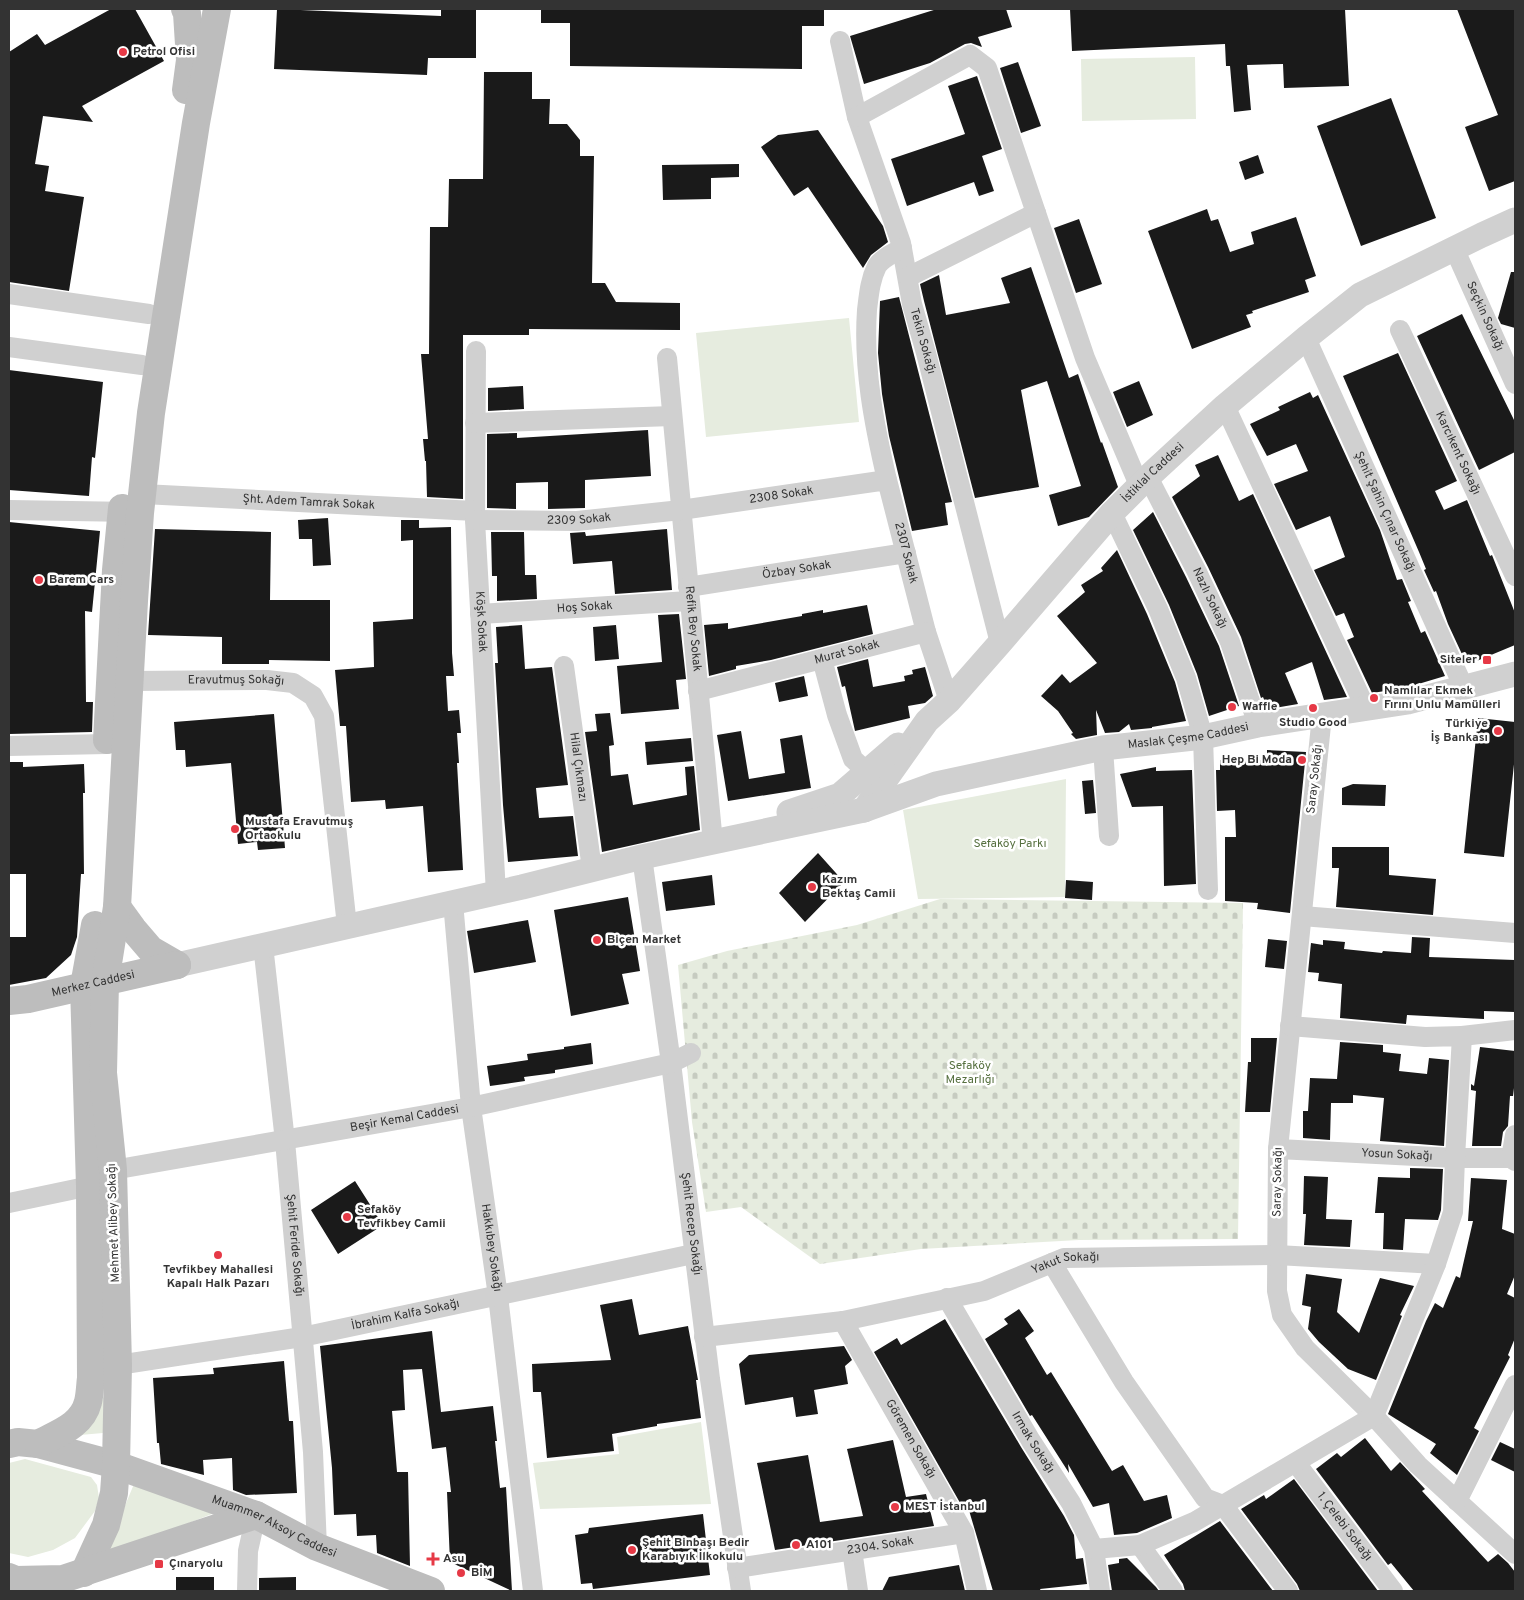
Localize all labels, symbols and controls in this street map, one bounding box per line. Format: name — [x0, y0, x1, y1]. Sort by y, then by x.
place label: Petrol Ofisi — [133, 44, 195, 60]
marker: Petrol Ofisi — [117, 46, 129, 58]
street label: Seçkin Sokağı — [1462, 279, 1507, 354]
street label: Tekin Sokağı — [906, 306, 939, 376]
street label: Karcıkent Sokağı — [1431, 409, 1484, 498]
street label: İstiklal Caddesi — [1118, 439, 1188, 507]
street label: Şehit Şahin Çınar Sokağı — [1350, 449, 1419, 575]
street label: 2308 Sokak — [748, 483, 815, 508]
street label: Şht. Adem Tamrak Sokak — [242, 491, 375, 514]
street label: 2309 Sokak — [547, 509, 612, 529]
street label: 2307 Sokak — [890, 520, 921, 585]
street label: Özbay Sokak — [761, 557, 832, 583]
street label: Nazlı Sokağı — [1188, 565, 1231, 631]
place label: Barem Cars — [49, 572, 114, 588]
marker: Barem Cars — [33, 574, 45, 586]
street label: Refik Bey Sokak — [681, 585, 705, 672]
street label: Köşk Sokak — [471, 591, 490, 653]
street label: Hoş Sokak — [556, 598, 613, 617]
street label: Murat Sokak — [813, 636, 881, 669]
place label: Siteler — [1440, 652, 1477, 668]
marker: Siteler — [1481, 654, 1493, 666]
street label: Eravutmuş Sokağı — [188, 672, 285, 690]
place label: Namlılar Ekmek Fırını Unlu Mamülleri — [1384, 683, 1501, 713]
marker: Namlılar Ekmek Fırını Unlu Mamülleri — [1368, 692, 1380, 704]
place label: Waffle — [1242, 699, 1278, 715]
marker: Waffle — [1226, 701, 1238, 713]
marker: Studio Good — [1307, 702, 1319, 714]
place label: Studio Good — [1279, 715, 1347, 731]
place label: Türkiye İş Bankası — [1431, 716, 1488, 746]
street label: Maslak Çeşme Caddesi — [1127, 719, 1250, 753]
marker: Türkiye İş Bankası — [1492, 725, 1504, 737]
street label: Hilal Çıkmazı — [565, 731, 591, 803]
street label: Saray Sokağı — [1303, 744, 1327, 814]
place label: Hep Bi Moda — [1222, 752, 1292, 768]
marker: Hep Bi Moda — [1296, 754, 1308, 766]
place label: Mustafa Eravutmuş Ortaokulu — [245, 814, 353, 844]
marker: Mustafa Eravutmuş Ortaokulu — [229, 823, 241, 835]
park label: Sefaköy Parkı — [973, 836, 1047, 852]
place label: Kazım Bektaş Camii — [822, 872, 896, 902]
marker: Kazım Bektaş Camii — [806, 881, 818, 893]
place label: Biçen Market — [607, 932, 681, 948]
marker: Biçen Market — [591, 934, 603, 946]
street label: Merkez Caddesi — [50, 967, 136, 1001]
park label: Sefaköy Mezarlığı — [945, 1058, 995, 1088]
street label: Beşir Kemal Caddesi — [349, 1101, 460, 1136]
street label: Yosun Sokağı — [1361, 1145, 1433, 1165]
street label: Saray Sokağı — [1269, 1147, 1287, 1217]
street label: Mehmet Alibey Sokağı — [104, 1163, 124, 1283]
street label: Şehit Recep Sokağı — [677, 1171, 705, 1276]
street label: Şehit Feride Sokağı — [282, 1193, 307, 1297]
place label: Sefaköy Tevfikbey Camii — [357, 1202, 446, 1232]
street label: Hakkıbey Sokağı — [477, 1203, 505, 1293]
marker: Sefaköy Tevfikbey Camii — [341, 1211, 353, 1223]
marker: Tevfikbey Mahallesi Kapalı Halk Pazarı — [212, 1249, 224, 1261]
street label: Yakut Sokağı — [1029, 1250, 1099, 1279]
place label: Tevfikbey Mahallesi Kapalı Halk Pazarı — [163, 1262, 273, 1292]
street label: İbrahim Kalfa Sokağı — [350, 1296, 461, 1334]
street label: Göremen Sokağı — [881, 1397, 939, 1482]
street label: Irmak Sokağı — [1007, 1409, 1058, 1477]
street label: 1. Çelebi Sokağı — [1313, 1489, 1376, 1565]
street label: Muammer Aksoy Caddesi — [209, 1492, 339, 1562]
place label: MEST İstanbul — [905, 1499, 985, 1515]
marker: MEST İstanbul — [889, 1501, 901, 1513]
street label: 2304. Sokak — [846, 1533, 915, 1559]
place label: Şehit Binbaşı Bedir Karabıyık İlkokulu — [642, 1535, 749, 1565]
place label: A101 — [806, 1537, 832, 1553]
marker: A101 — [790, 1539, 802, 1551]
marker: Şehit Binbaşı Bedir Karabıyık İlkokulu — [626, 1544, 638, 1556]
place label: Asu — [443, 1551, 464, 1567]
marker: Asu — [427, 1553, 439, 1565]
place label: Çınaryolu — [169, 1556, 223, 1572]
marker: Çınaryolu — [153, 1558, 165, 1570]
place label: BİM — [471, 1565, 492, 1581]
marker: BİM — [455, 1567, 467, 1579]

